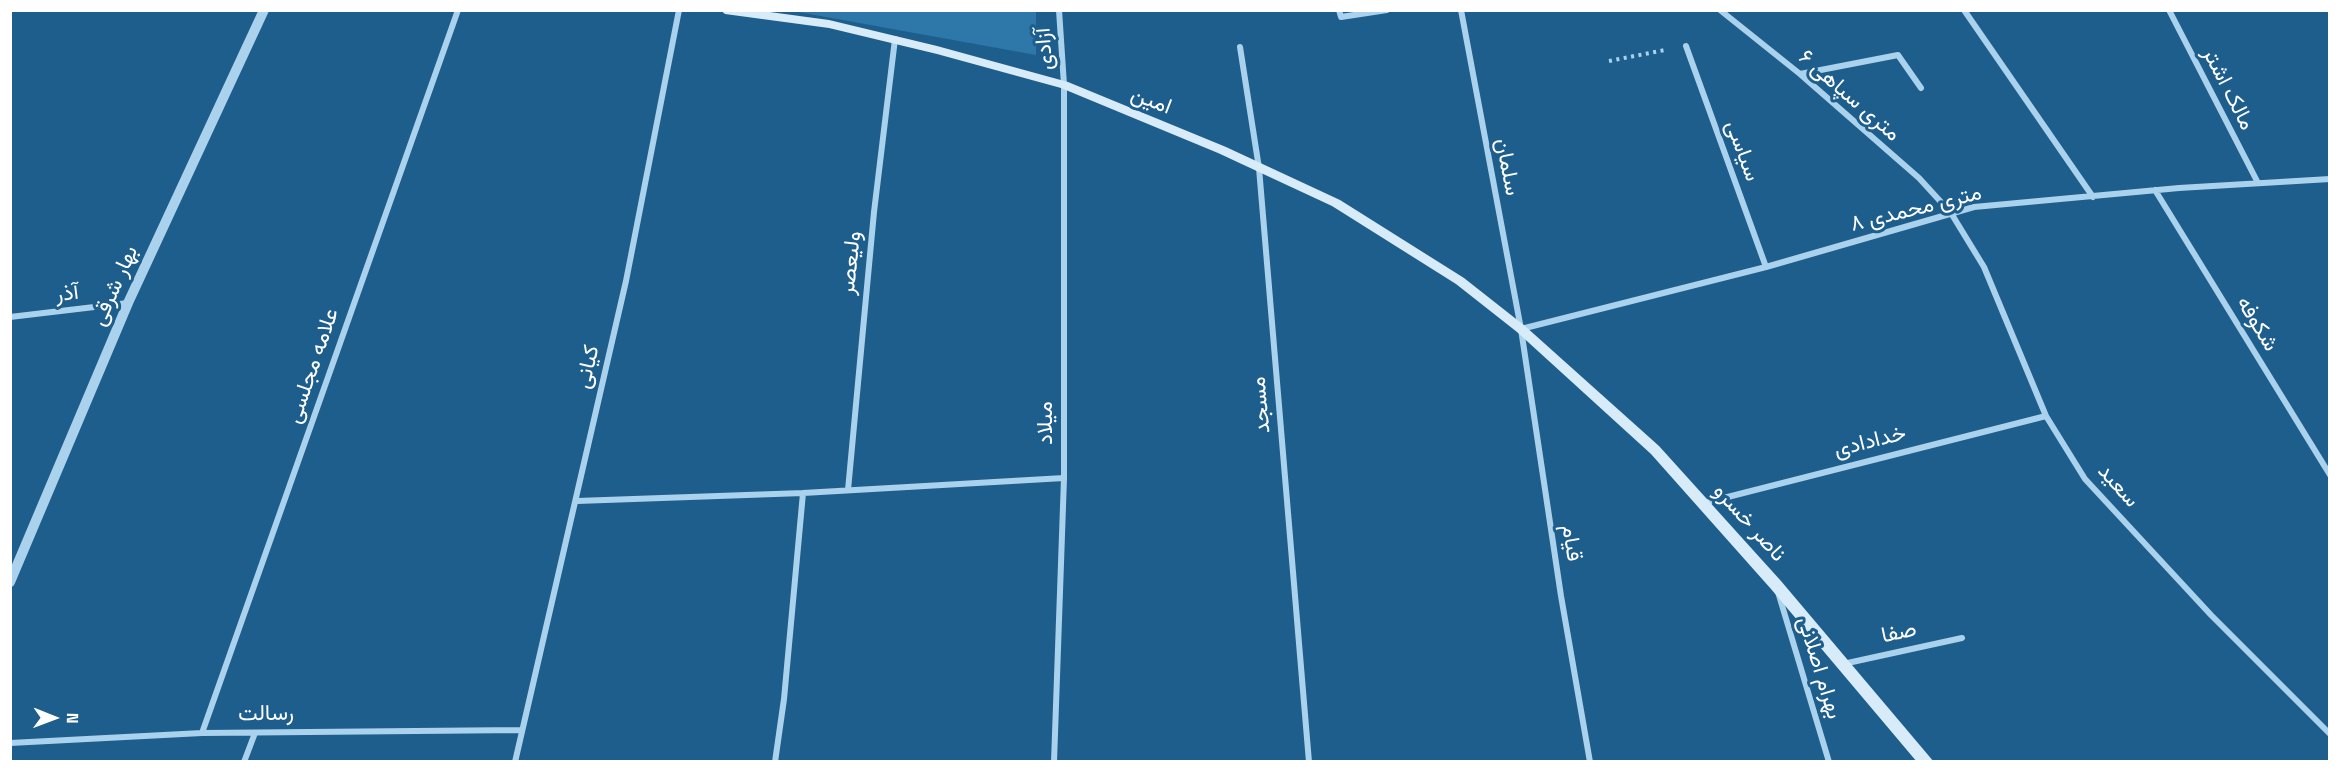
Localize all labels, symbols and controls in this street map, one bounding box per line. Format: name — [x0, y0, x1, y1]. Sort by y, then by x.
street label: آزادی — [1030, 27, 1060, 71]
street label: مالک اشتر — [2196, 43, 2260, 135]
street label: ۶ متری سپاهی — [1793, 45, 1905, 147]
street label: امین — [1127, 81, 1175, 121]
street label: سیاسی — [1719, 117, 1765, 185]
street label: سلمان — [1489, 136, 1525, 198]
street label: ۸ متری محمدی — [1848, 180, 1984, 238]
street label: ولیعصر — [835, 230, 867, 296]
street label: بهار شرقی — [86, 242, 144, 330]
street label: آذر — [54, 279, 80, 309]
street label: شکوفه — [2230, 292, 2284, 356]
street label: علامه مجلسی — [281, 305, 345, 427]
street label: کیانی — [570, 343, 606, 391]
street label: مسجد — [1245, 375, 1277, 435]
street label: میلاد — [1033, 401, 1059, 445]
street label: خدادادی — [1831, 420, 1909, 464]
street label: سعید — [2092, 459, 2144, 513]
street label: ناصر خسرو — [1707, 479, 1791, 567]
street label: قیام — [1555, 523, 1587, 563]
street label: بهرام اصلانی — [1791, 614, 1847, 722]
street label: صفا — [1879, 616, 1919, 650]
north arrow — [24, 688, 84, 748]
street label: رسالت — [238, 700, 294, 728]
text: N — [62, 713, 83, 724]

